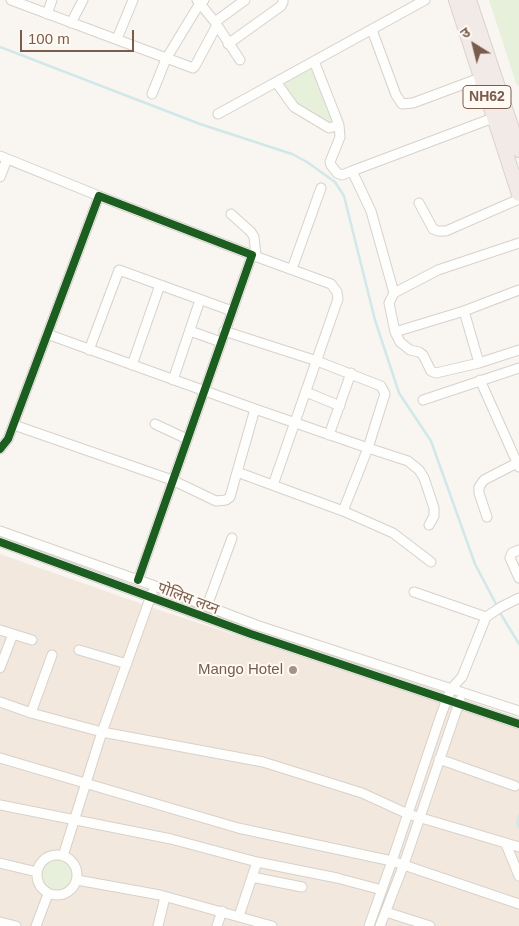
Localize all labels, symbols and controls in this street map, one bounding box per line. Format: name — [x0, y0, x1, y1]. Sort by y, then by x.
scale bar — [22, 20, 136, 52]
north arrow — [449, 20, 499, 70]
text: उ — [457, 24, 473, 42]
text: 100 m — [28, 30, 70, 47]
road number: NH62 — [463, 85, 511, 108]
street label: पोलिस लय्न — [155, 579, 221, 619]
place label: Mango Hotel — [198, 661, 283, 679]
marker: Mango Hotel — [287, 664, 299, 676]

